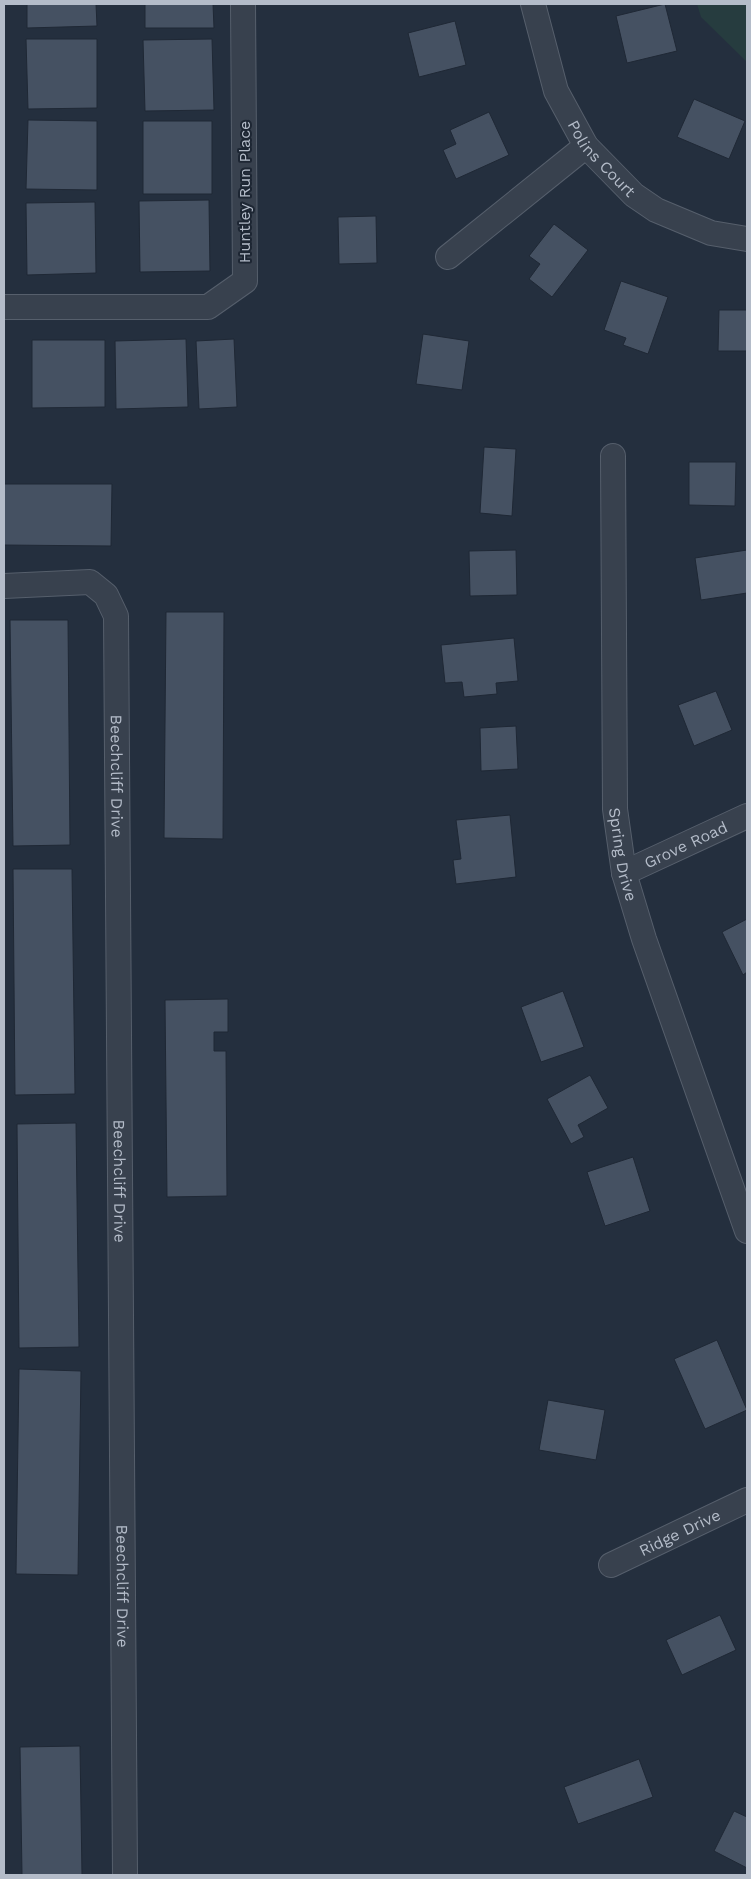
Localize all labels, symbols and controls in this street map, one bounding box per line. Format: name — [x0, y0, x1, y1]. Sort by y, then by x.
street label: Polins Court — [564, 117, 640, 201]
street label: Huntley Run Place — [235, 121, 254, 263]
street label: Beechcliff Drive — [107, 714, 127, 838]
street label: Spring Drive — [605, 806, 641, 903]
street label: Grove Road — [641, 817, 730, 872]
street label: Beechcliff Drive — [110, 1119, 130, 1243]
street label: Ridge Drive — [636, 1505, 723, 1560]
street label: Beechcliff Drive — [113, 1524, 133, 1648]

